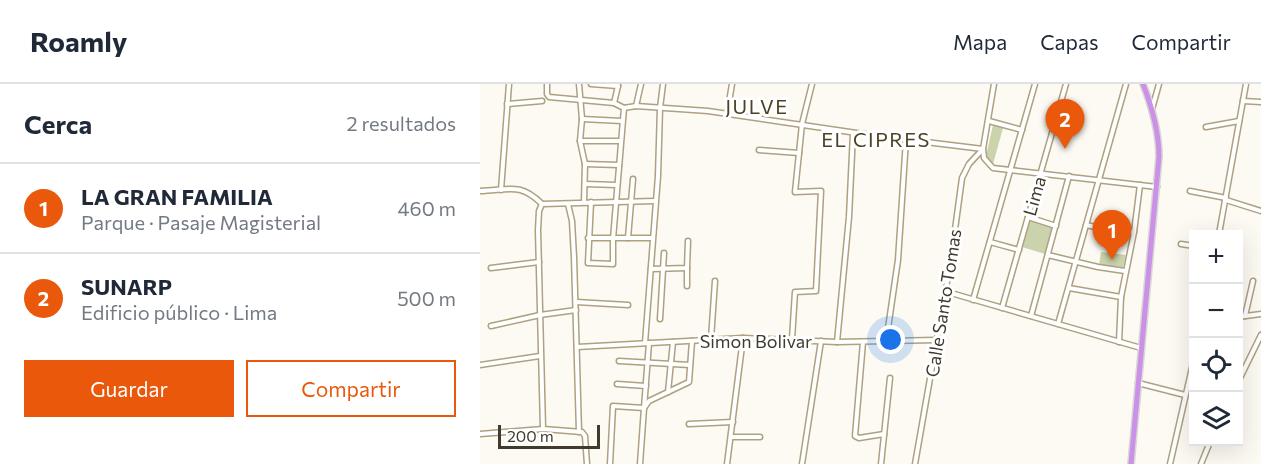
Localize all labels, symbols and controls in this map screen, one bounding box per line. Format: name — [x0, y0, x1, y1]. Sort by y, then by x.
text: Roamly — [30, 24, 127, 58]
text: Mapa — [953, 29, 1007, 54]
text: Capas — [1040, 29, 1099, 54]
text: Compartir — [1132, 29, 1231, 54]
district label: JULVE — [725, 94, 789, 118]
pin: 2 — [1046, 100, 1084, 149]
text: Cerca — [24, 108, 92, 139]
text: 2 resultados — [346, 111, 456, 135]
district label: EL CIPRES — [821, 127, 931, 151]
street label: Lima — [1018, 174, 1050, 218]
text: LA GRAN FAMILIA — [81, 183, 273, 210]
text: 1 — [39, 196, 48, 220]
text: 460 m — [398, 196, 456, 220]
text: Parque · Pasaje Magisterial — [81, 210, 321, 234]
pin: 1 — [1092, 210, 1132, 260]
street label: Calle Santo Tomas — [920, 227, 966, 379]
map controls — [1189, 230, 1243, 446]
button: + — [1189, 230, 1243, 284]
text: SUNARP — [81, 273, 172, 300]
button: − — [1189, 284, 1243, 338]
text: 2 — [38, 286, 49, 310]
text: 500 m — [397, 286, 456, 310]
text: Edificio público · Lima — [81, 300, 277, 324]
your location — [876, 325, 905, 354]
street label: Simon Bolivar — [700, 330, 812, 352]
button: locate — [1189, 338, 1243, 392]
button: Guardar — [24, 360, 234, 417]
button: Compartir — [246, 360, 456, 417]
button: layers — [1189, 392, 1243, 446]
scale bar — [498, 422, 600, 450]
text: 200 m — [507, 426, 554, 445]

